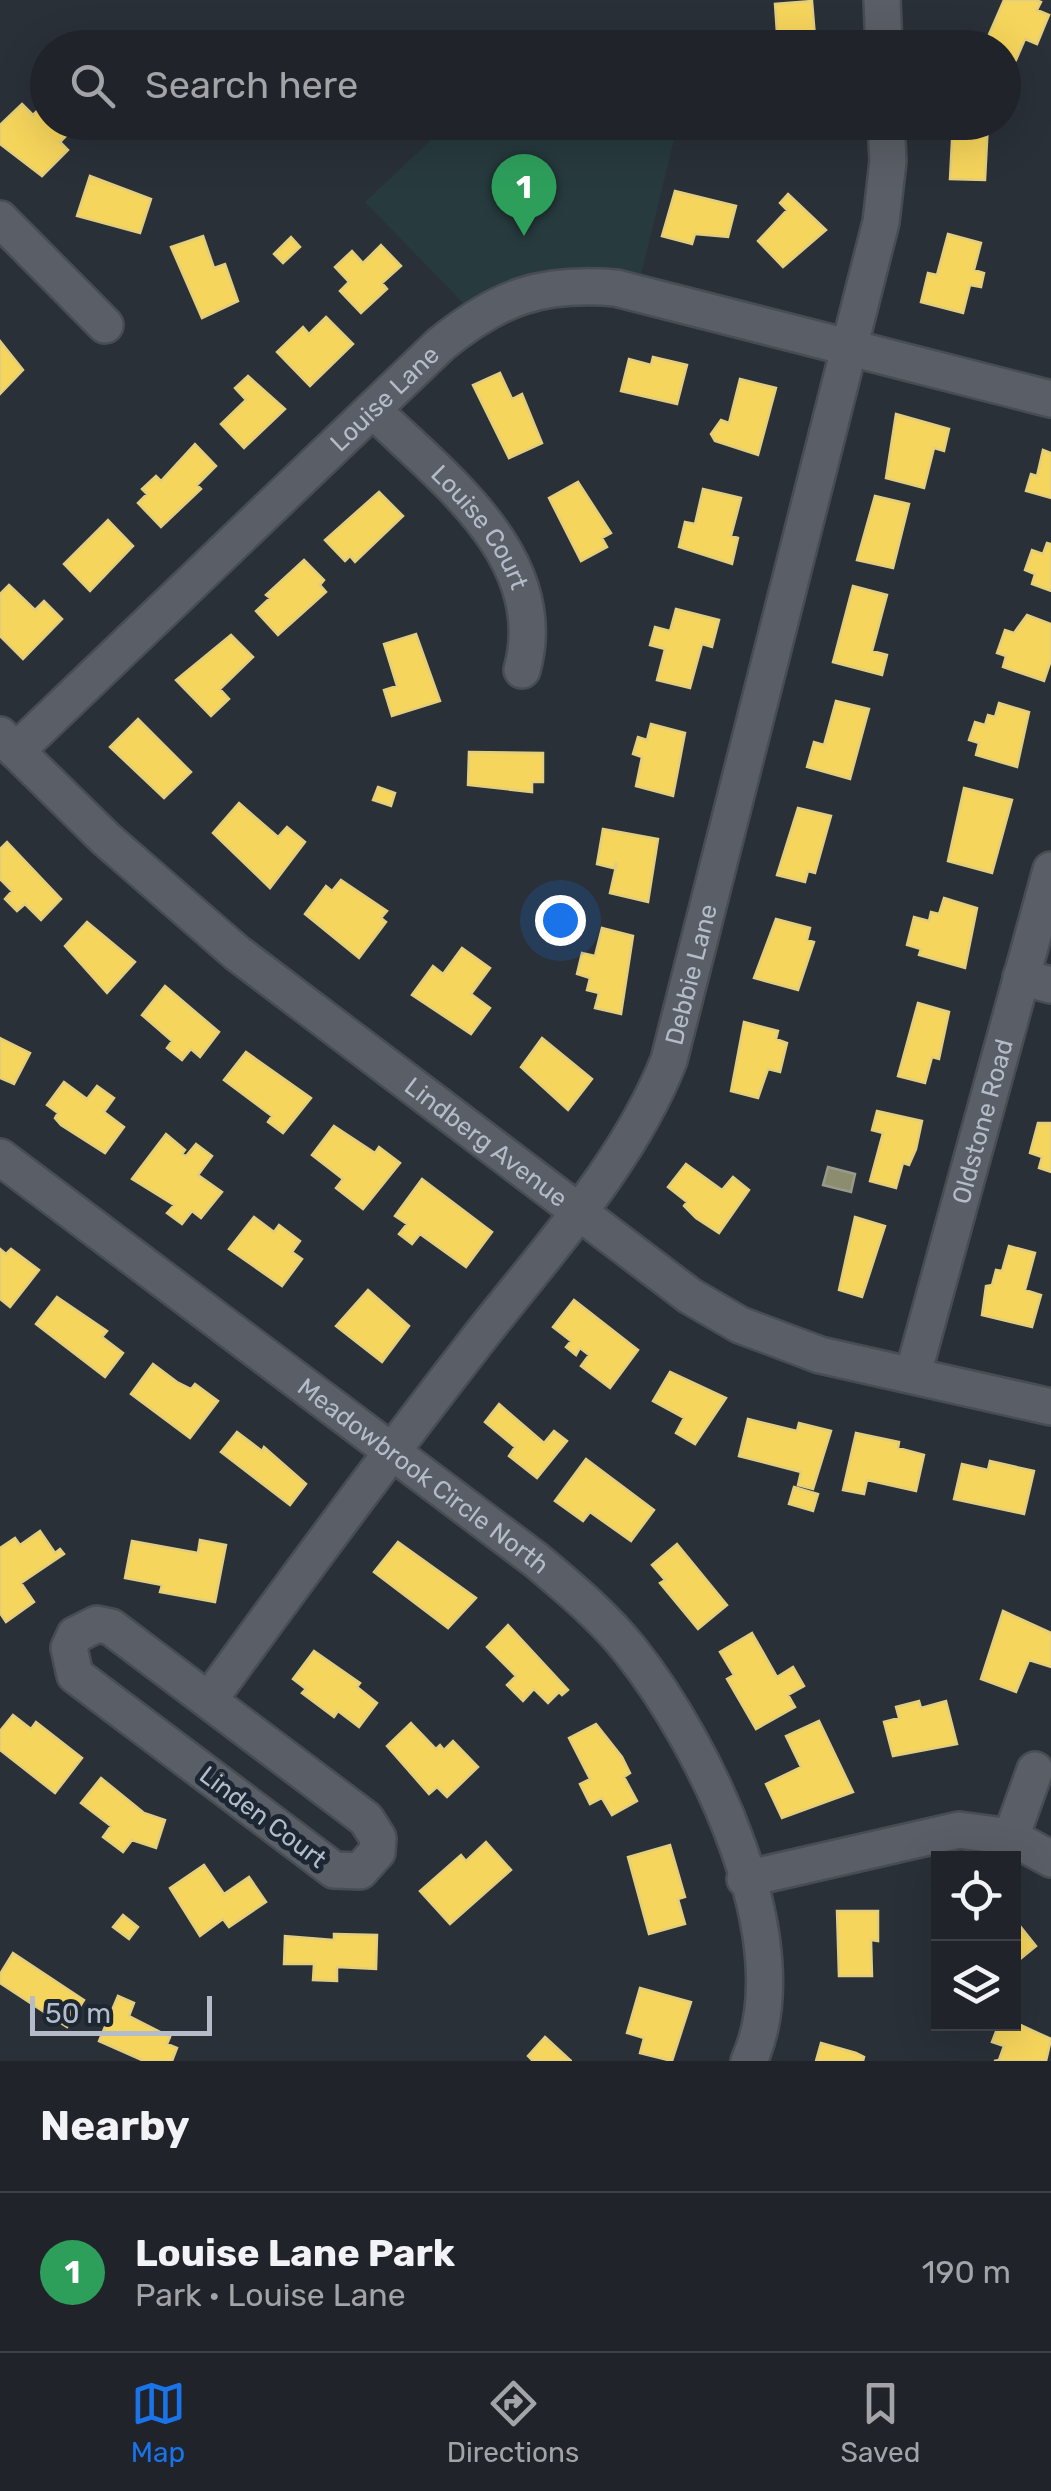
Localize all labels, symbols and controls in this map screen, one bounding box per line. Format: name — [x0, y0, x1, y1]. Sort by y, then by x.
search box — [30, 30, 1021, 140]
icon: search — [65, 58, 120, 113]
text: Search here — [145, 62, 358, 108]
pin: 1 — [492, 154, 556, 236]
street label: Louise Lane — [324, 340, 445, 457]
street label: Louise Court — [426, 459, 534, 593]
your location — [535, 895, 586, 946]
street label: Debbie Lane — [659, 901, 722, 1048]
street label: Oldstone Road — [946, 1036, 1019, 1207]
street label: Lindberg Avenue — [399, 1071, 573, 1213]
street label: Meadowbrook Circle North — [292, 1372, 555, 1579]
street label: Linden Court — [194, 1760, 332, 1874]
map controls — [931, 1851, 1021, 2031]
button: locate — [931, 1851, 1021, 1941]
button: layers — [931, 1941, 1021, 2031]
scale bar — [30, 1991, 212, 2036]
text: 50 m — [45, 1997, 111, 2030]
text: Nearby — [40, 2101, 190, 2151]
text: Louise Lane Park — [135, 2230, 455, 2276]
text: 1 — [65, 2253, 80, 2291]
text: 190 m — [922, 2253, 1011, 2291]
text: Park · Louise Lane — [135, 2276, 406, 2314]
tab: Map — [131, 2376, 186, 2469]
tab: Directions — [447, 2376, 579, 2469]
tab: Saved — [840, 2376, 920, 2469]

